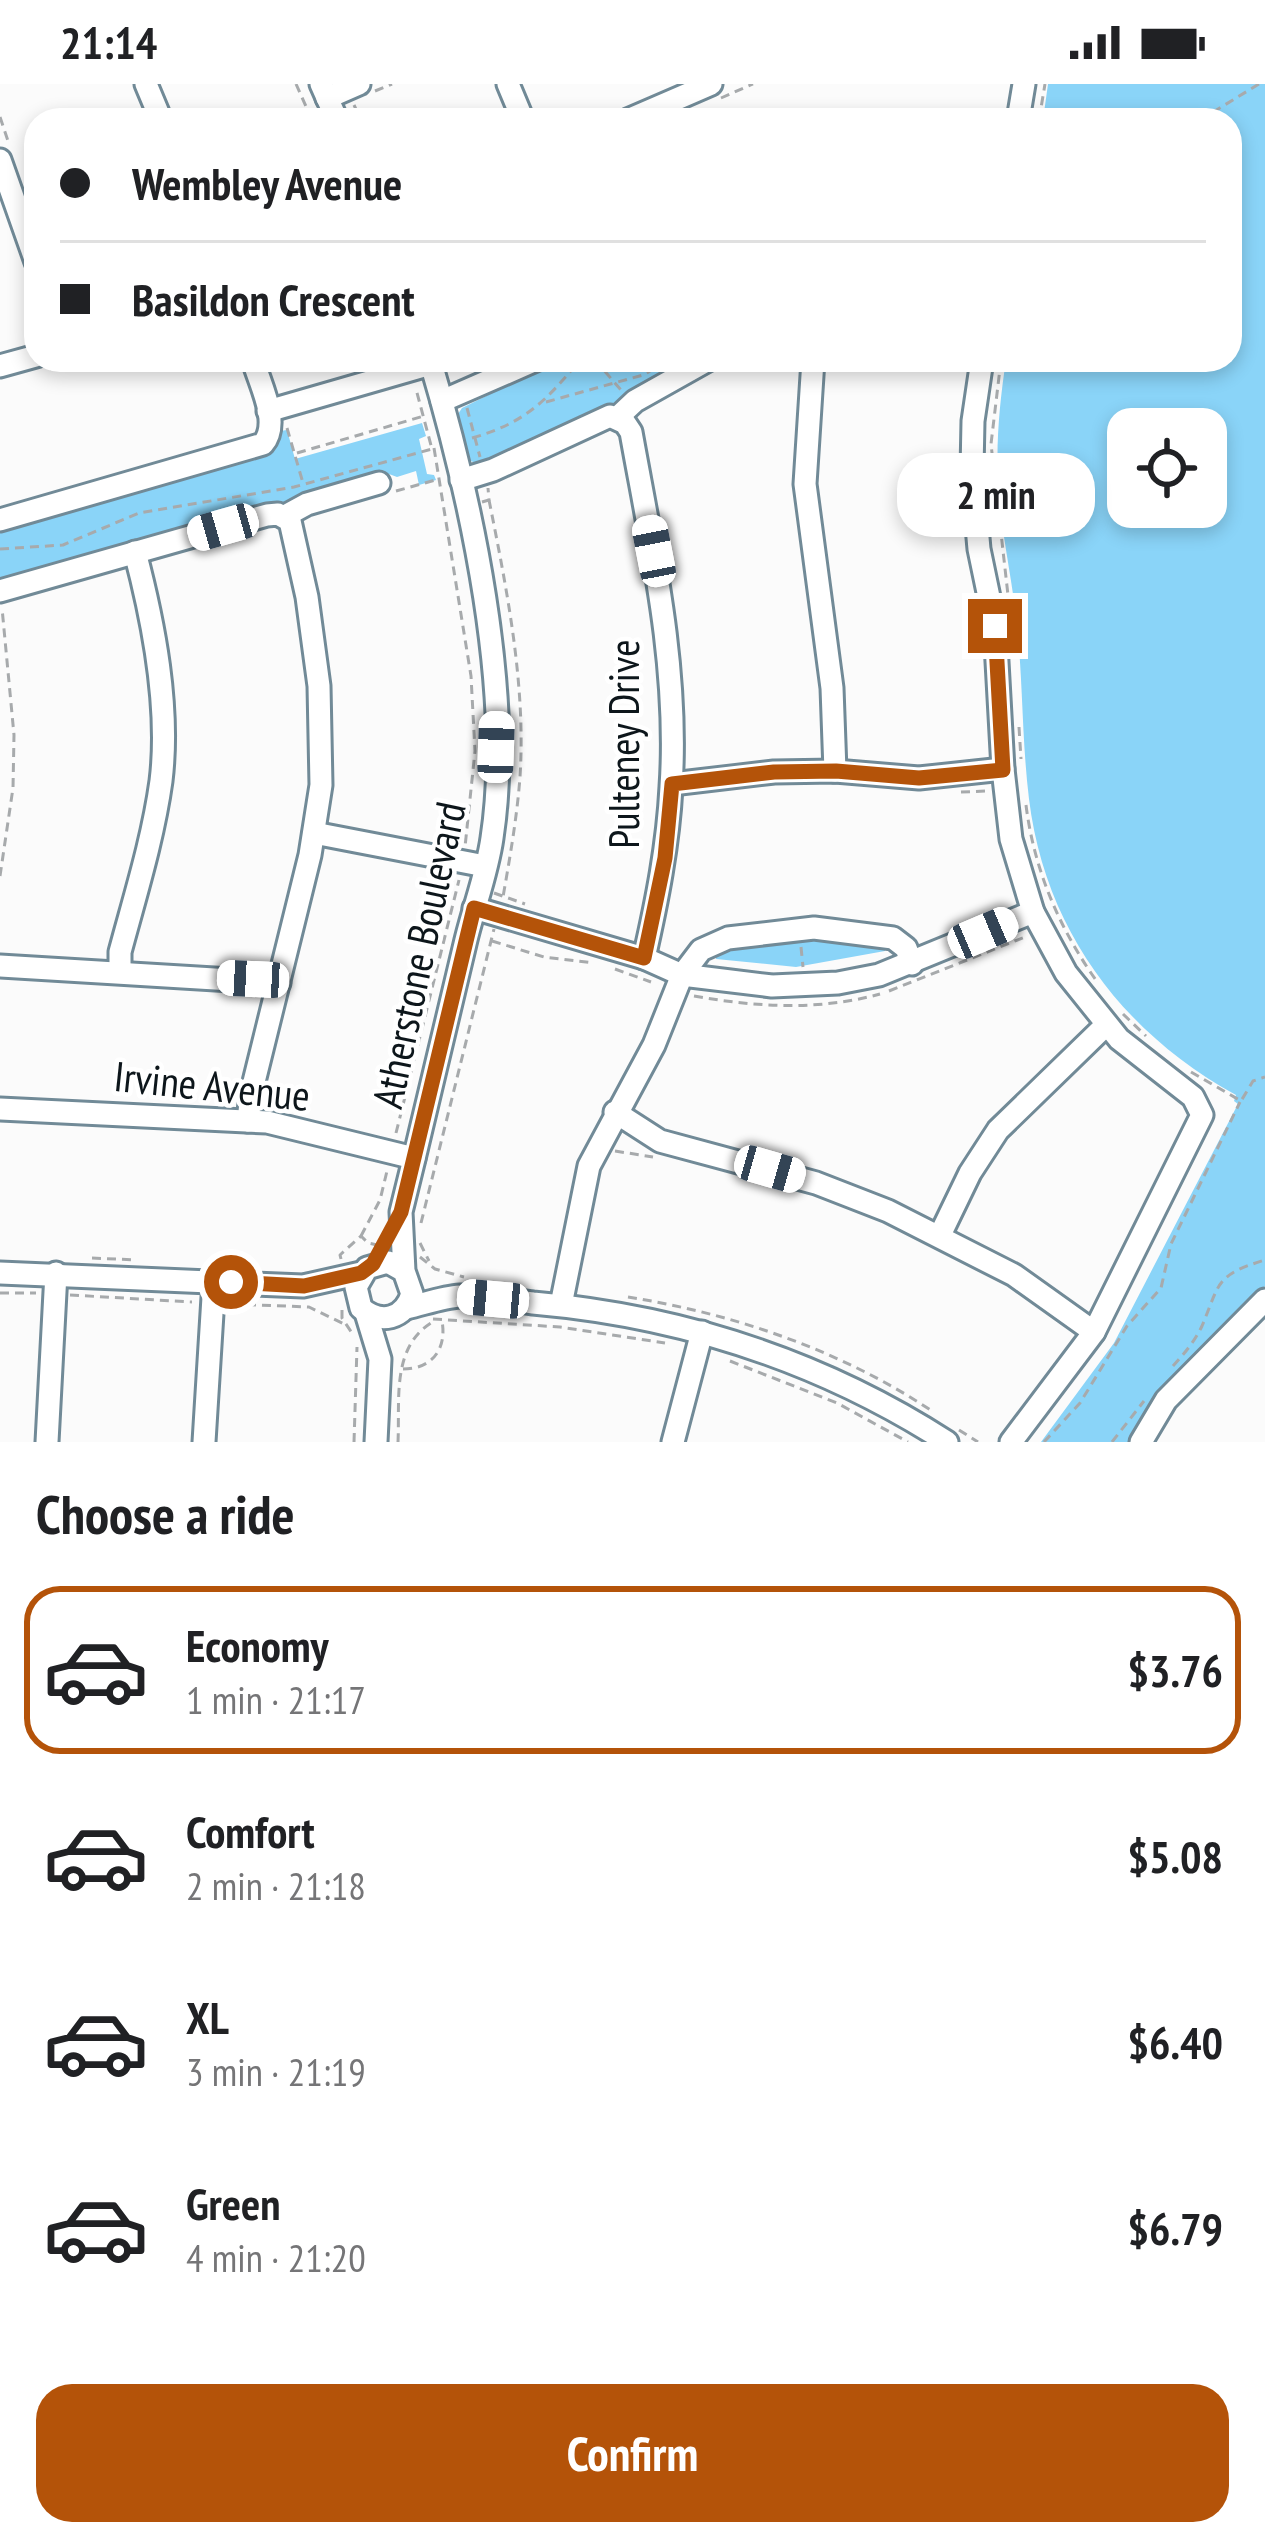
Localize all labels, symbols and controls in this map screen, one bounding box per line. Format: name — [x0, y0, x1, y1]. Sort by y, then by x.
text: 21:14 — [60, 13, 157, 71]
text: Wembley Avenue — [132, 154, 402, 212]
text: Basildon Crescent — [132, 270, 415, 328]
map controls — [1107, 408, 1227, 528]
button: locate — [1107, 408, 1227, 528]
callout: 2 min — [896, 452, 1094, 536]
text: 2 min — [957, 469, 1035, 520]
car — [183, 500, 263, 554]
car — [629, 512, 679, 590]
route end — [968, 599, 1022, 653]
street label: Pulteney Drive — [596, 639, 651, 849]
car — [477, 710, 515, 784]
street label: Atherstone Boulevard — [359, 797, 478, 1113]
car — [943, 902, 1023, 964]
car — [216, 959, 290, 999]
street label: Irvine Avenue — [111, 1048, 313, 1123]
car — [730, 1142, 810, 1196]
route start — [204, 1255, 258, 1309]
car — [456, 1278, 530, 1320]
text: Choose a ride — [36, 1479, 295, 1549]
icon: car — [42, 1616, 150, 1724]
text: Economy — [186, 1616, 329, 1674]
text: $3.76 — [1127, 1641, 1223, 1699]
text: 1 min · 21:17 — [186, 1674, 366, 1725]
icon: car — [42, 1802, 150, 1910]
text: Comfort — [186, 1802, 315, 1860]
text: $5.08 — [1127, 1827, 1223, 1885]
text: 2 min · 21:18 — [186, 1860, 366, 1911]
icon: car — [42, 1988, 150, 2096]
text: XL — [186, 1988, 229, 2046]
text: $6.40 — [1127, 2013, 1223, 2071]
text: 3 min · 21:19 — [186, 2046, 366, 2097]
icon: car — [42, 2174, 150, 2282]
text: Green — [186, 2174, 281, 2232]
text: $6.79 — [1127, 2199, 1223, 2257]
text: 4 min · 21:20 — [186, 2232, 366, 2283]
button: Confirm — [36, 2384, 1229, 2522]

